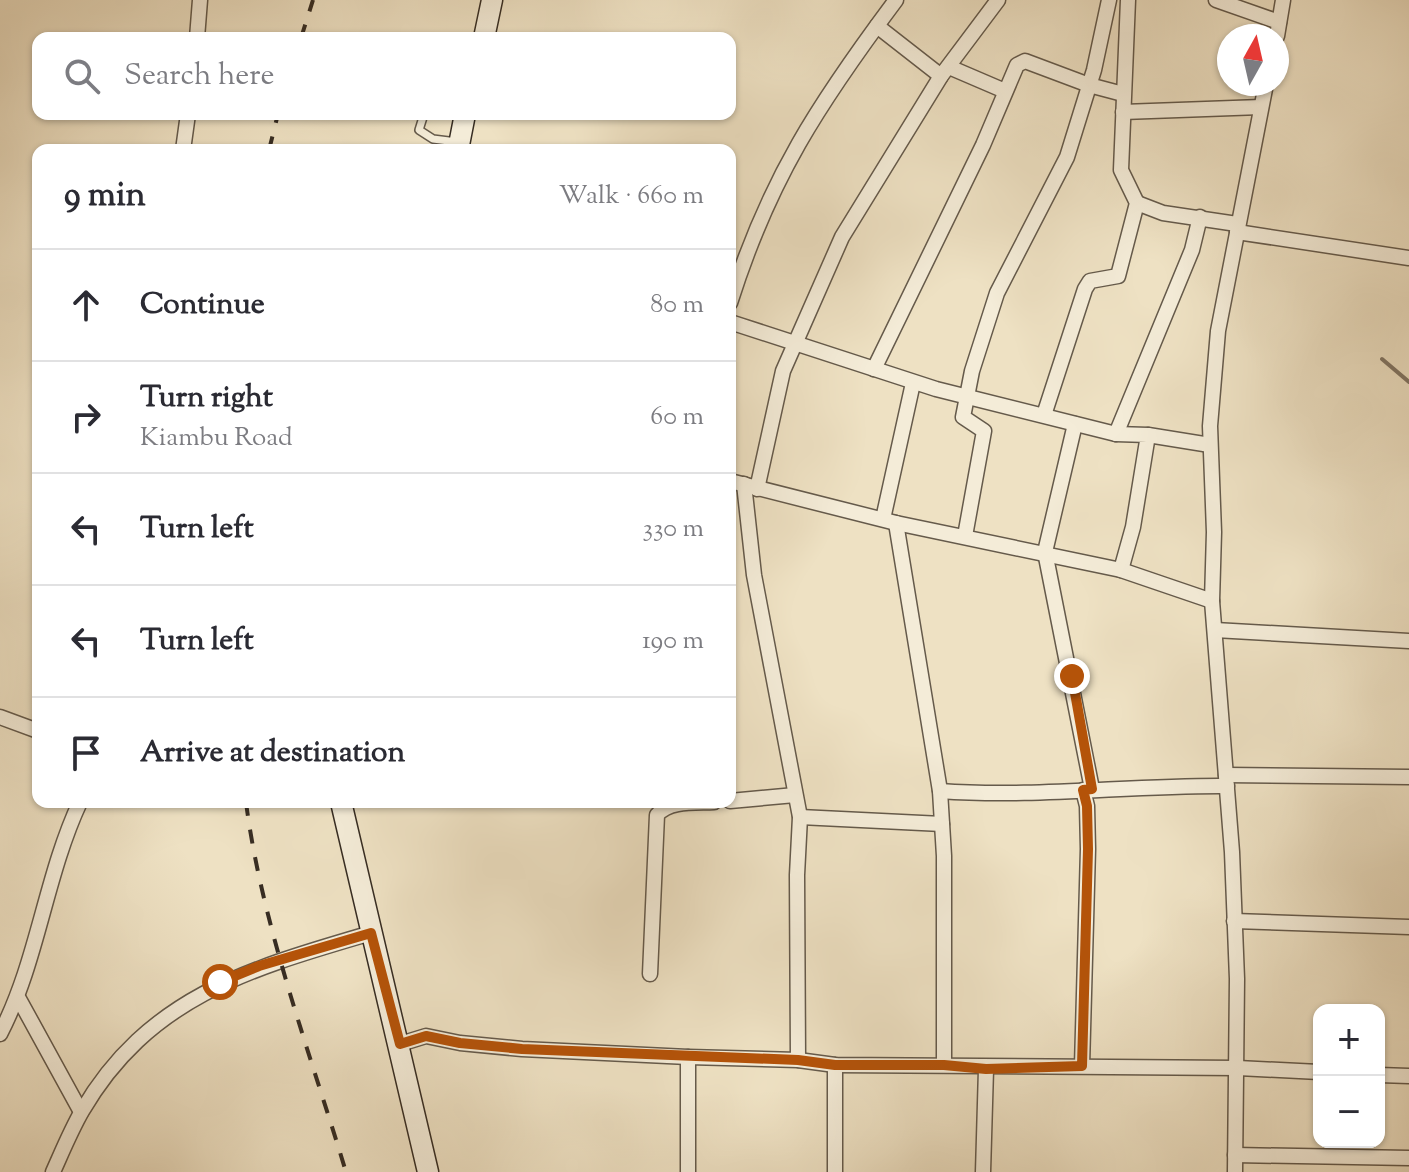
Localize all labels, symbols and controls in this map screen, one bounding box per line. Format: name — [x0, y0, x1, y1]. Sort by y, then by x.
north arrow — [1217, 24, 1289, 96]
search box — [32, 32, 736, 120]
icon: search — [60, 54, 104, 98]
text: Search here — [124, 55, 274, 98]
text: 9 min — [64, 172, 146, 221]
text: Walk · 660 m — [559, 178, 704, 215]
icon: ahead — [64, 283, 108, 327]
text: Continue — [140, 284, 265, 327]
text: 80 m — [650, 287, 704, 324]
text: Turn right — [140, 377, 273, 420]
icon: right — [64, 395, 108, 439]
text: 60 m — [650, 399, 704, 436]
text: Kiambu Road — [140, 420, 293, 457]
icon: left — [64, 507, 108, 551]
text: Turn left — [140, 508, 254, 551]
text: 330 m — [642, 511, 704, 548]
icon: left — [64, 619, 108, 663]
text: Turn left — [140, 620, 254, 663]
text: 190 m — [642, 623, 704, 660]
route end — [1054, 658, 1090, 694]
icon: arrive — [64, 731, 108, 775]
text: Arrive at destination — [140, 732, 405, 775]
route start — [202, 964, 238, 1000]
map controls — [1313, 1004, 1385, 1148]
button: + — [1313, 1004, 1385, 1076]
button: − — [1313, 1076, 1385, 1148]

